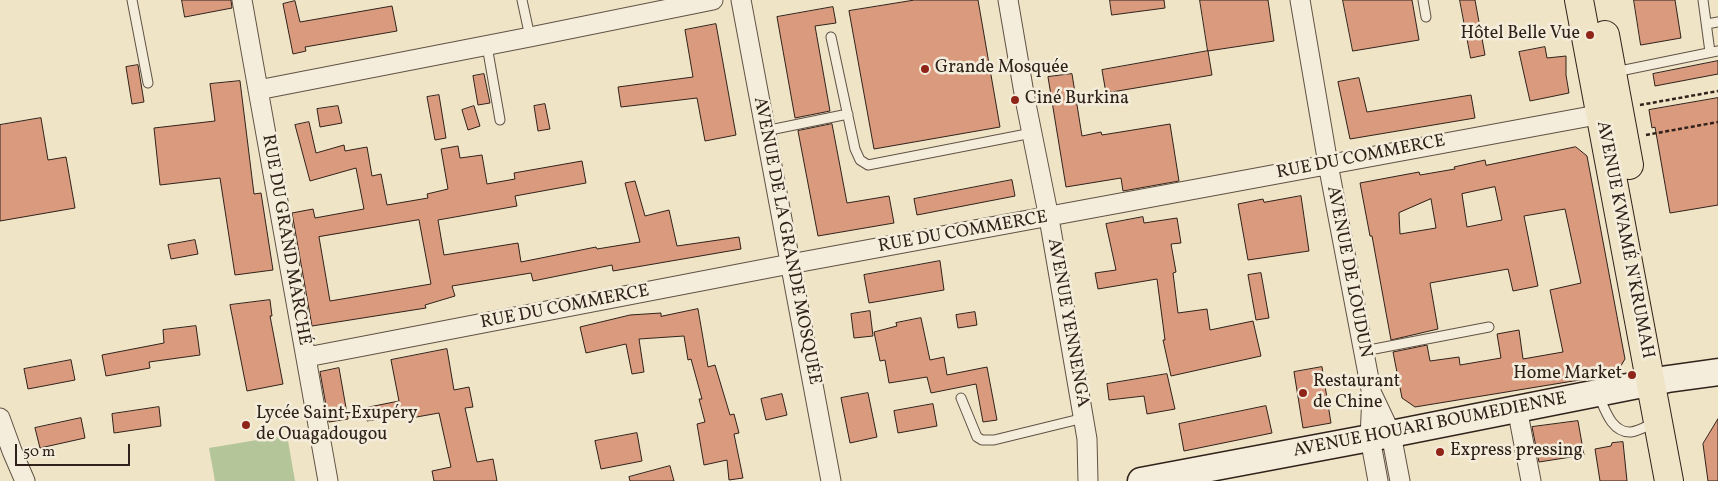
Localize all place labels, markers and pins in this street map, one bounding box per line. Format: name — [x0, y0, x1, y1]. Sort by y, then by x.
place label: Hôtel Belle Vue — [1460, 24, 1580, 46]
marker: Hôtel Belle Vue — [1584, 29, 1596, 41]
place label: Grande Mosquée — [935, 58, 1068, 80]
marker: Grande Mosquée — [919, 63, 931, 75]
place label: Ciné Burkina — [1025, 89, 1129, 111]
marker: Ciné Burkina — [1009, 94, 1021, 106]
place label: Home Market — [1513, 364, 1622, 386]
marker: Home Market — [1626, 369, 1638, 381]
place label: Restaurant de Chine — [1313, 372, 1400, 414]
marker: Restaurant de Chine — [1297, 387, 1309, 399]
place label: Lycée Saint-Exupéry de Ouagadougou — [256, 404, 418, 446]
marker: Lycée Saint-Exupéry de Ouagadougou — [240, 419, 252, 431]
place label: Express pressing — [1450, 441, 1583, 463]
marker: Express pressing — [1434, 446, 1446, 458]

